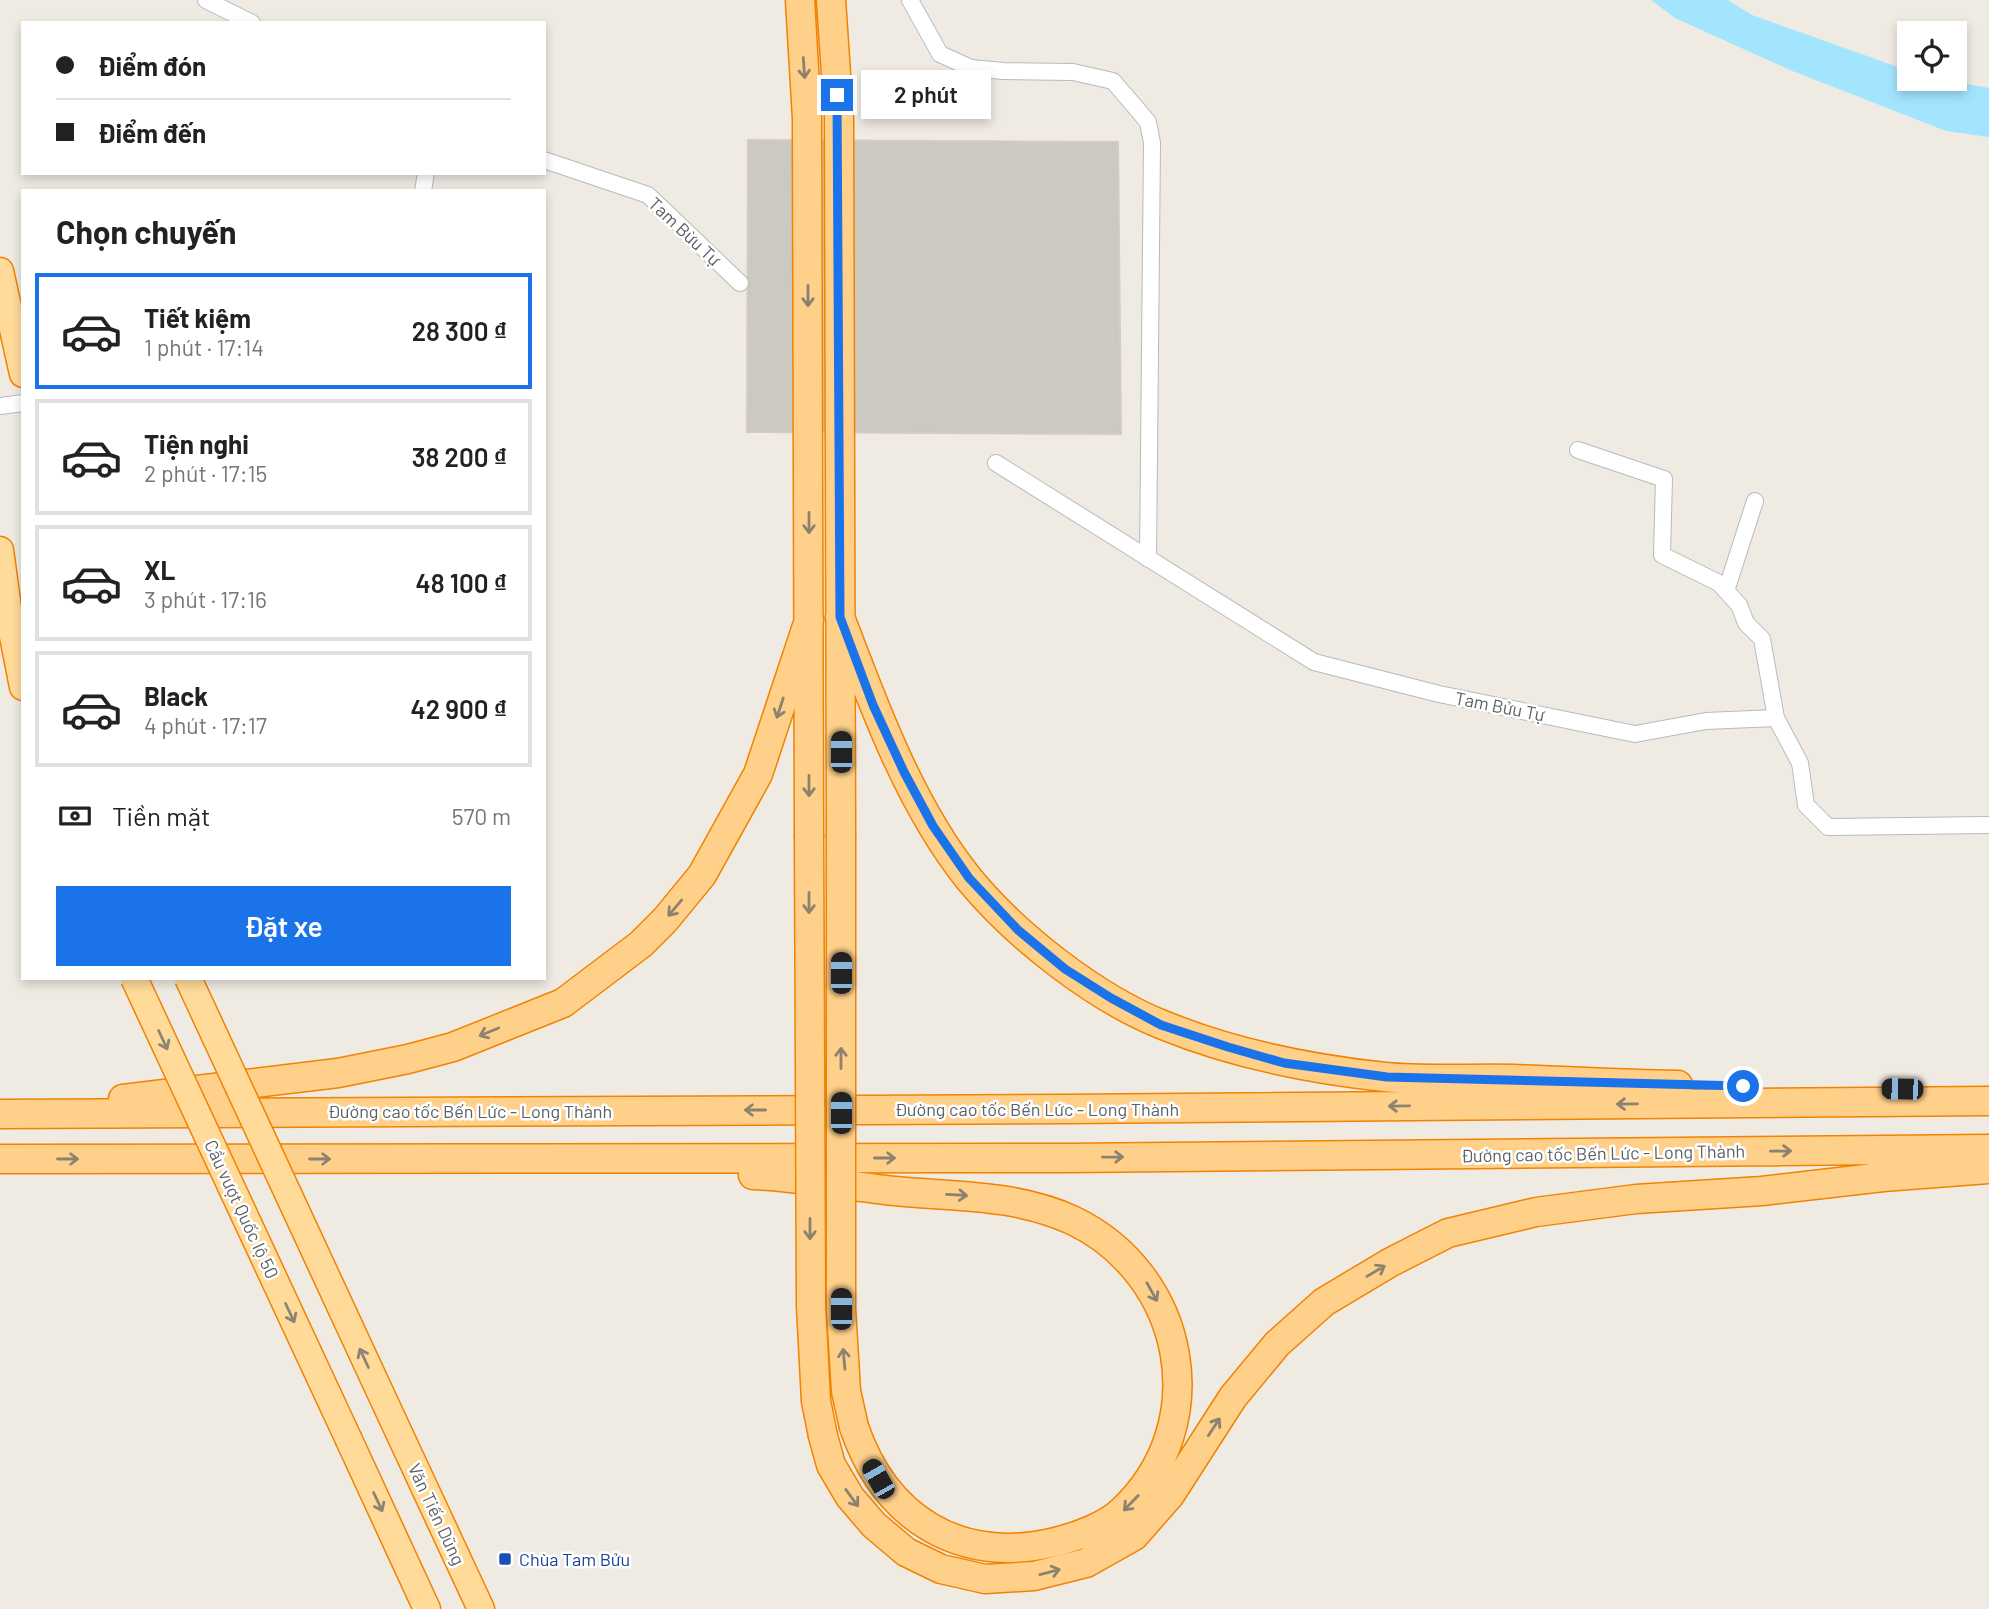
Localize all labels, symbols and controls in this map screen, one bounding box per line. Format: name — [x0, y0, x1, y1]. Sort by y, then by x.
map controls — [1897, 21, 1967, 91]
button: locate — [1897, 21, 1967, 91]
text: Điểm đón — [98, 50, 206, 81]
one-way arrow — [798, 56, 811, 79]
callout: 2 phút — [862, 70, 991, 119]
route end — [821, 79, 853, 111]
text: 2 phút — [894, 80, 958, 108]
text: Điểm đến — [98, 117, 206, 148]
street label: Tam Bừu Tự — [644, 192, 726, 270]
text: Chọn chuyến — [56, 212, 236, 250]
one-way arrow — [801, 284, 815, 307]
icon: car — [60, 300, 123, 363]
text: Tiết kiệm — [144, 302, 251, 333]
text: 28 300 ₫ — [412, 315, 507, 346]
text: 1 phút · 17:14 — [144, 333, 264, 361]
icon: car — [60, 426, 123, 489]
text: Tiện nghi — [144, 428, 249, 459]
text: 38 200 ₫ — [412, 441, 507, 472]
text: 2 phút · 17:15 — [144, 459, 267, 487]
one-way arrow — [802, 511, 816, 534]
icon: car — [60, 552, 123, 615]
text: XL — [144, 554, 175, 585]
text: 48 100 ₫ — [415, 567, 507, 598]
text: 3 phút · 17:16 — [144, 585, 267, 613]
icon: car — [60, 678, 123, 741]
text: Black — [144, 680, 208, 711]
street label: Tam Bửu Tự — [1453, 687, 1547, 726]
text: 42 900 ₫ — [410, 693, 507, 724]
one-way arrow — [773, 697, 786, 719]
text: 4 phút · 17:17 — [144, 711, 267, 739]
car — [831, 731, 852, 773]
one-way arrow — [802, 774, 816, 797]
icon: cash — [56, 797, 94, 835]
text: Tiền mặt — [112, 800, 210, 831]
text: 570 m — [452, 802, 511, 830]
button: Đặt xe — [56, 886, 511, 966]
one-way arrow — [802, 892, 816, 915]
one-way arrow — [668, 899, 684, 917]
car — [831, 952, 852, 994]
one-way arrow — [479, 1027, 500, 1040]
one-way arrow — [157, 1029, 170, 1050]
one-way arrow — [834, 1047, 848, 1070]
route start — [1727, 1070, 1759, 1102]
car — [1881, 1078, 1924, 1100]
car — [831, 1092, 852, 1134]
one-way arrow — [1616, 1097, 1639, 1111]
street label: Đường cao tốc Bến Lức - Long Thành — [895, 1098, 1179, 1120]
one-way arrow — [1388, 1099, 1411, 1113]
street label: Đường cao tốc Bến Lức - Long Thành — [328, 1100, 612, 1122]
one-way arrow — [744, 1103, 767, 1117]
street label: Cầu vượt Quốc lộ 50 — [200, 1136, 284, 1282]
street label: Đường cao tốc Bến Lức - Long Thành — [1461, 1140, 1745, 1166]
one-way arrow — [1770, 1144, 1793, 1158]
one-way arrow — [1101, 1150, 1124, 1164]
one-way arrow — [874, 1151, 897, 1165]
one-way arrow — [56, 1152, 79, 1166]
one-way arrow — [308, 1152, 331, 1166]
one-way arrow — [946, 1188, 969, 1201]
one-way arrow — [803, 1217, 817, 1240]
one-way arrow — [1365, 1264, 1385, 1278]
one-way arrow — [1146, 1281, 1159, 1302]
car — [831, 1288, 852, 1330]
one-way arrow — [284, 1302, 297, 1323]
one-way arrow — [357, 1348, 371, 1369]
one-way arrow — [837, 1348, 850, 1371]
one-way arrow — [1207, 1418, 1222, 1437]
car — [859, 1456, 898, 1502]
street label: Văn Tiến Dũng — [404, 1460, 470, 1568]
one-way arrow — [844, 1488, 859, 1506]
one-way arrow — [371, 1491, 385, 1512]
one-way arrow — [1122, 1494, 1139, 1511]
place label: Chùa Tam Bửu — [519, 1548, 630, 1570]
marker: Chùa Tam Bửu — [497, 1551, 513, 1567]
one-way arrow — [1039, 1565, 1061, 1578]

